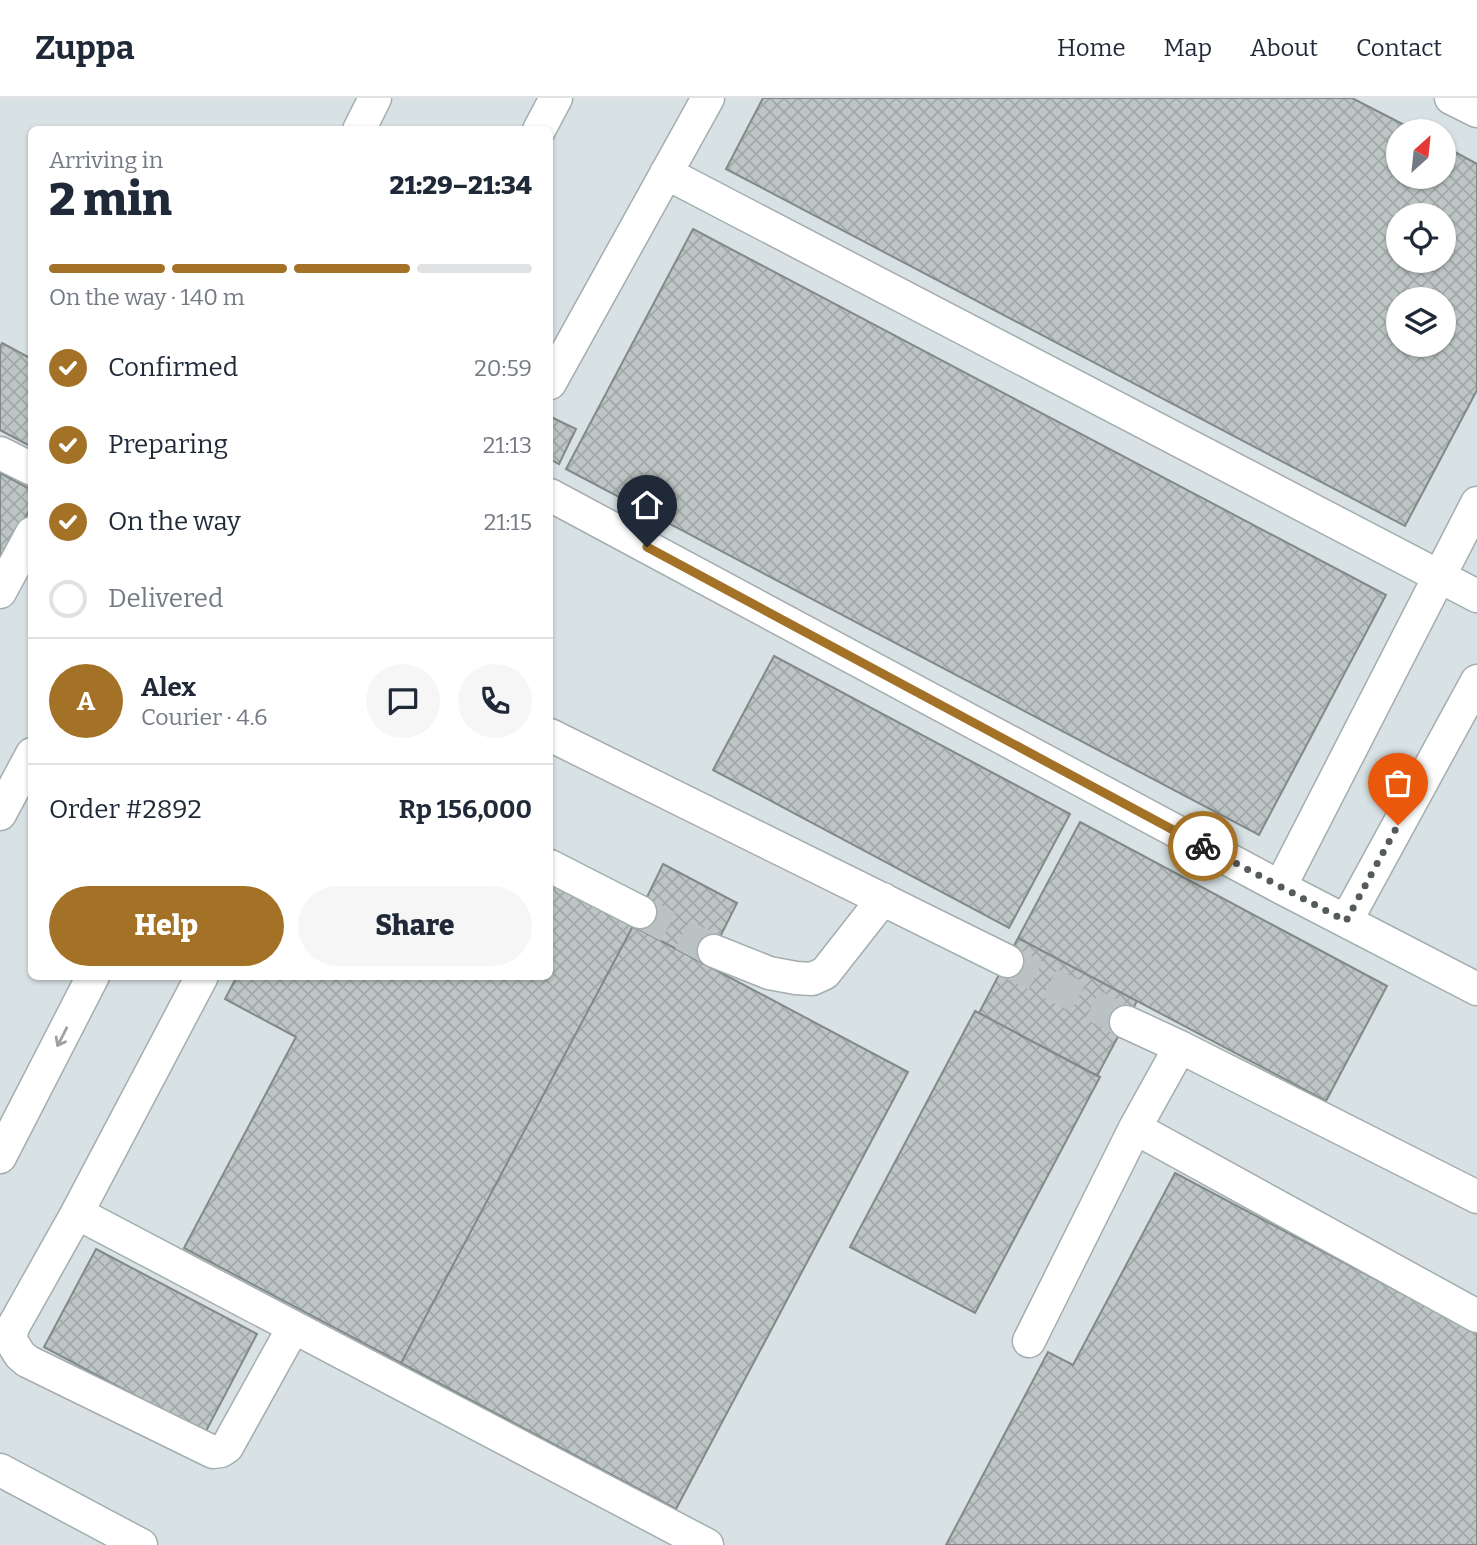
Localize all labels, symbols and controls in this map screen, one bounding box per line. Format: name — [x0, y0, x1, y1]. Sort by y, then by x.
text: Zuppa — [35, 28, 134, 68]
text: Home — [1057, 34, 1126, 62]
text: Map — [1164, 34, 1212, 62]
text: About — [1250, 34, 1318, 62]
text: Contact — [1356, 34, 1442, 62]
north arrow — [1386, 119, 1456, 189]
map controls — [1386, 119, 1456, 357]
text: Arriving in — [49, 146, 163, 174]
text: 21:29–21:34 — [390, 170, 532, 201]
text: 2 min — [49, 172, 172, 227]
button: locate — [1386, 203, 1456, 273]
text: On the way · 140 m — [49, 283, 245, 311]
button: layers — [1386, 287, 1456, 357]
icon: check — [49, 349, 87, 387]
text: Confirmed — [108, 352, 238, 383]
text: 20:59 — [474, 354, 532, 382]
icon: check — [49, 426, 87, 464]
text: Preparing — [108, 429, 228, 460]
text: 21:13 — [483, 431, 532, 459]
pin — [617, 475, 677, 547]
icon: home — [628, 486, 666, 524]
icon: check — [49, 503, 87, 541]
text: On the way — [108, 506, 241, 537]
text: 21:15 — [484, 508, 532, 536]
text: Delivered — [108, 583, 223, 614]
button: chat — [366, 664, 440, 738]
button: phone — [458, 664, 532, 738]
text: Alex — [141, 672, 196, 703]
text: A — [77, 686, 95, 717]
text: Courier · 4.6 — [141, 703, 268, 731]
pin — [1368, 753, 1428, 825]
icon: bag — [1379, 764, 1417, 802]
text: Order #2892 — [49, 794, 202, 825]
text: Rp 156,000 — [399, 794, 532, 825]
courier — [1168, 811, 1238, 881]
icon: bike — [1184, 827, 1222, 865]
button: Help — [49, 886, 284, 966]
button: Share — [298, 886, 532, 966]
one-way arrow — [54, 1026, 68, 1047]

